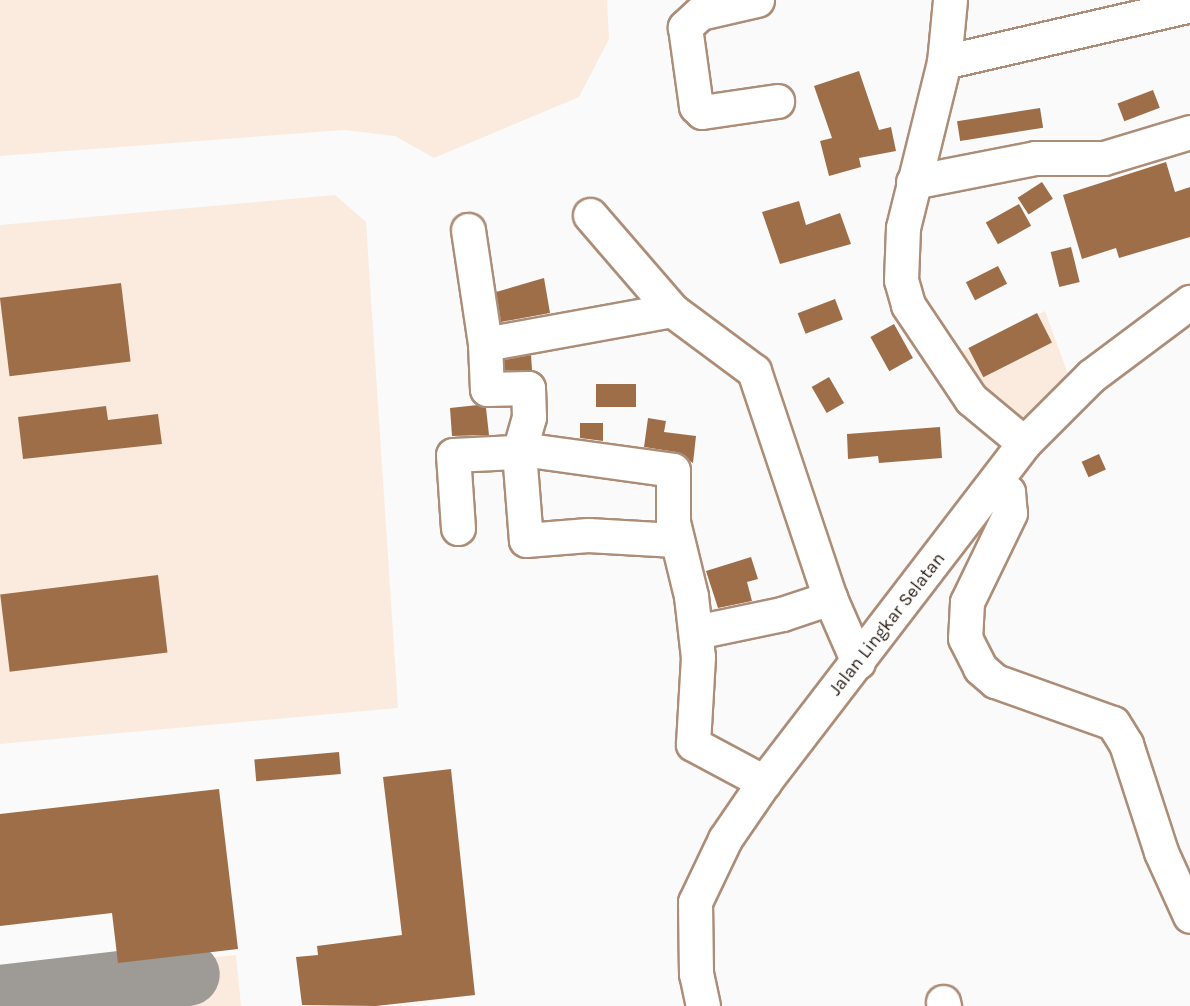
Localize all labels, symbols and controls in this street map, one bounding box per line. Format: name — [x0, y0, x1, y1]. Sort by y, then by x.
street label: Jalan Lingkar Selatan — [824, 548, 950, 700]

